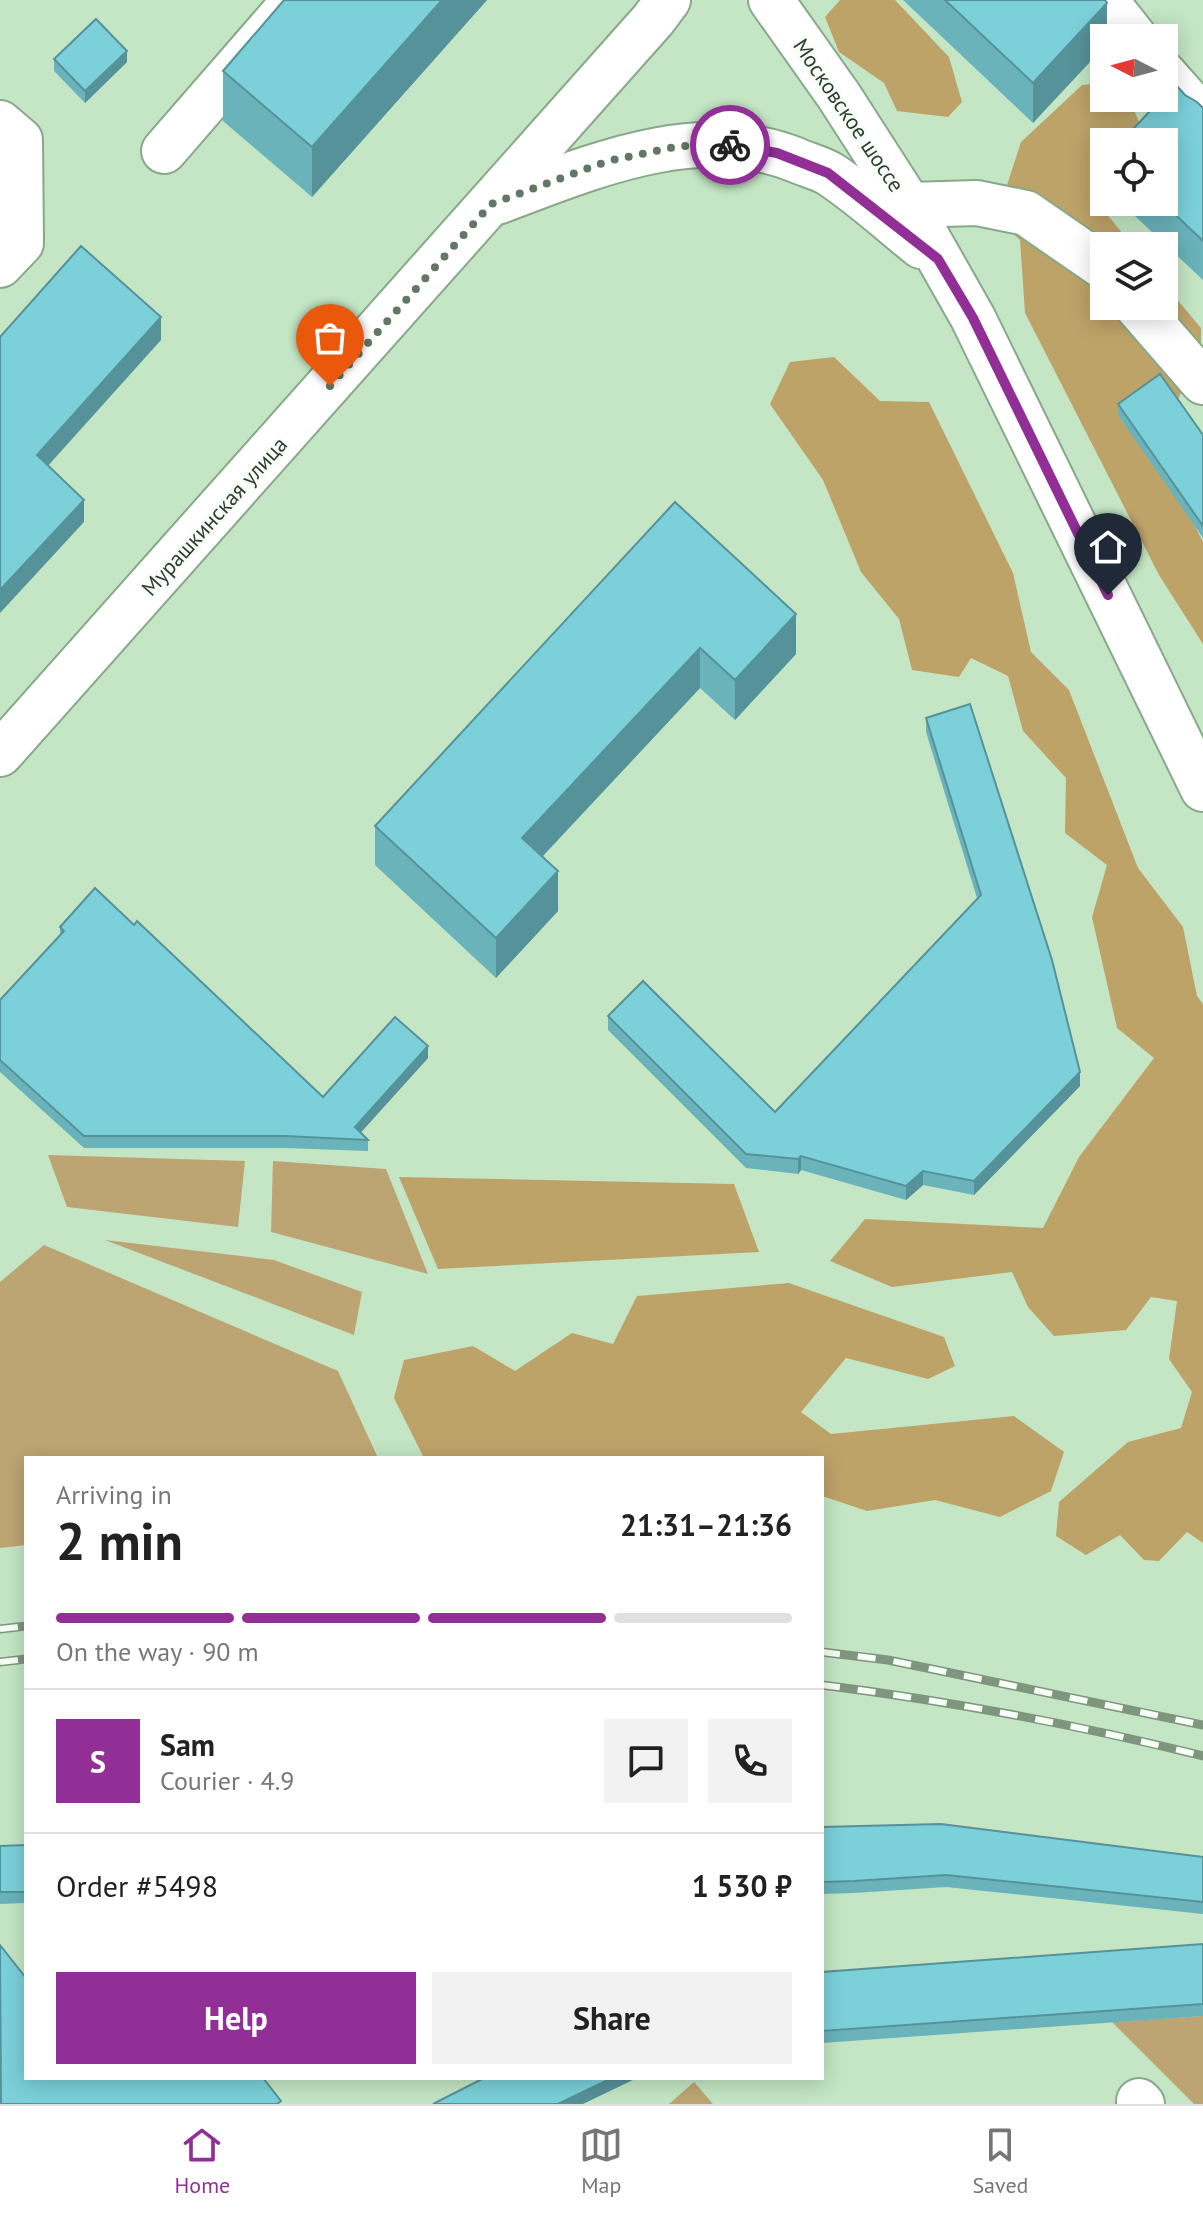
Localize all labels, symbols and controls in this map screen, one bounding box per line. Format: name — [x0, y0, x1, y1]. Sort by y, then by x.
north arrow — [1090, 24, 1178, 112]
map controls — [1090, 24, 1178, 320]
street label: Московское шоссе — [787, 33, 911, 197]
courier — [690, 105, 770, 185]
icon: bike — [708, 123, 752, 167]
button: locate — [1090, 128, 1178, 216]
button: layers — [1090, 232, 1178, 320]
pin — [296, 304, 364, 386]
icon: bag — [308, 316, 352, 360]
street label: Мурашкинская улица — [135, 431, 293, 601]
pin — [1074, 513, 1142, 595]
icon: home — [1086, 525, 1130, 569]
text: Arriving in — [56, 1478, 172, 1511]
text: 21:31–21:36 — [620, 1505, 792, 1544]
text: 2 min — [56, 1507, 183, 1574]
text: On the way · 90 m — [56, 1635, 259, 1668]
button: chat — [604, 1719, 688, 1803]
button: phone — [708, 1719, 792, 1803]
text: Sam — [160, 1725, 215, 1764]
text: S — [90, 1742, 106, 1781]
text: Courier · 4.9 — [160, 1764, 294, 1797]
text: Order #5498 — [56, 1866, 218, 1905]
text: 1 530 ₽ — [692, 1866, 792, 1905]
button: Help — [56, 1972, 416, 2064]
button: Share — [432, 1972, 792, 2064]
tab: Home — [175, 2123, 230, 2199]
tab: Map — [579, 2123, 623, 2199]
tab: Saved — [972, 2123, 1028, 2199]

